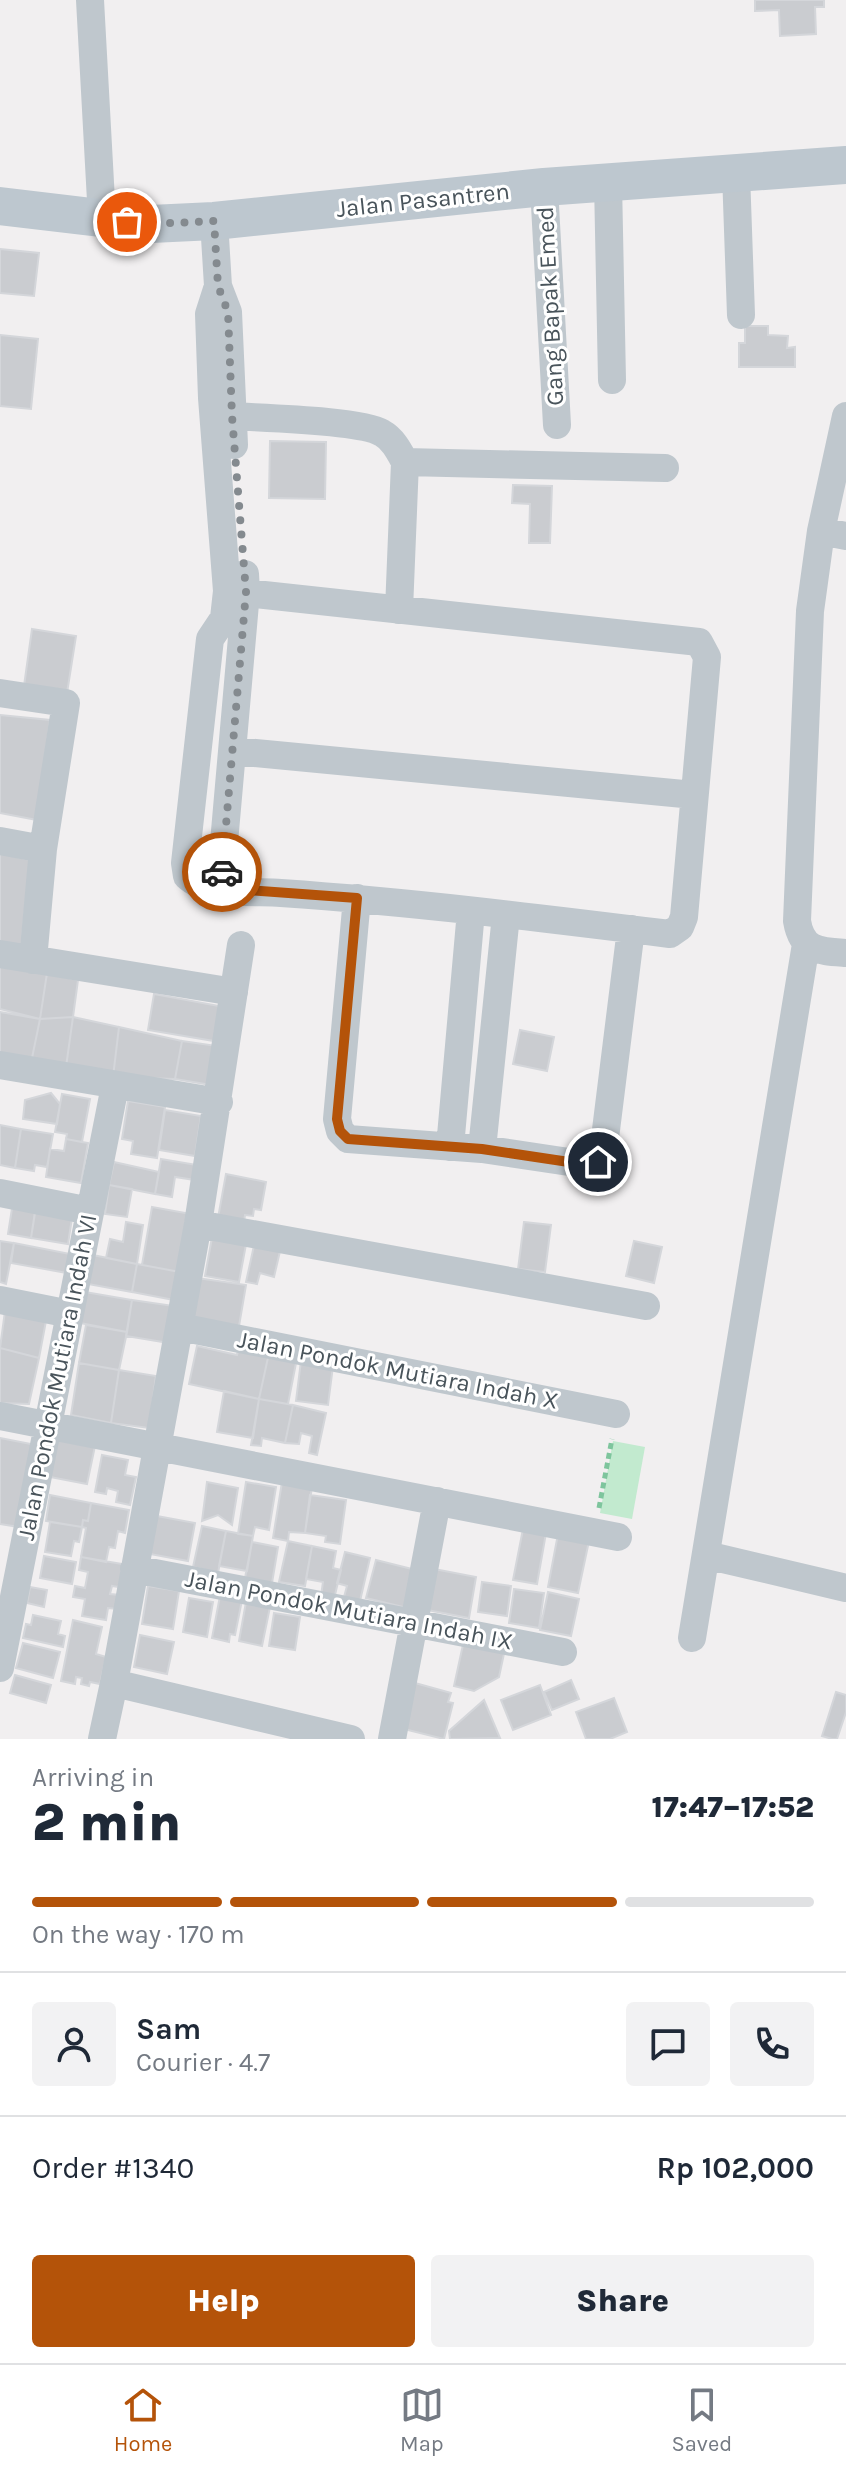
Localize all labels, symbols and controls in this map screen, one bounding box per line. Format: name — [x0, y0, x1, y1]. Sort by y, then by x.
street label: Jalan Pasantren — [335, 177, 511, 223]
pin — [93, 188, 161, 256]
icon: bag — [105, 200, 149, 244]
street label: Gang Bapak Emed — [531, 206, 569, 406]
courier — [182, 832, 262, 912]
icon: car — [200, 850, 244, 894]
pin — [564, 1128, 632, 1196]
icon: home — [576, 1140, 620, 1184]
street label: Jalan Pondok Mutiara Indah VI — [12, 1212, 102, 1542]
street label: Jalan Pondok Mutiara Indah X — [235, 1325, 561, 1415]
street label: Jalan Pondok Mutiara Indah IX — [183, 1564, 515, 1656]
text: Arriving in — [32, 1762, 154, 1793]
text: 17:47–17:52 — [652, 1789, 814, 1825]
text: 2 min — [32, 1792, 181, 1853]
text: On the way · 170 m — [32, 1919, 245, 1950]
button: person — [32, 2002, 116, 2086]
button: chat — [626, 2002, 710, 2086]
button: phone — [730, 2002, 814, 2086]
text: Sam — [136, 2011, 201, 2047]
text: Courier · 4.7 — [136, 2047, 270, 2078]
text: Order #1340 — [32, 2150, 194, 2186]
text: Rp 102,000 — [656, 2150, 814, 2186]
button: Help — [32, 2255, 415, 2347]
button: Share — [431, 2255, 814, 2347]
tab: Home — [114, 2383, 172, 2457]
tab: Map — [400, 2383, 444, 2457]
tab: Saved — [671, 2383, 732, 2457]

